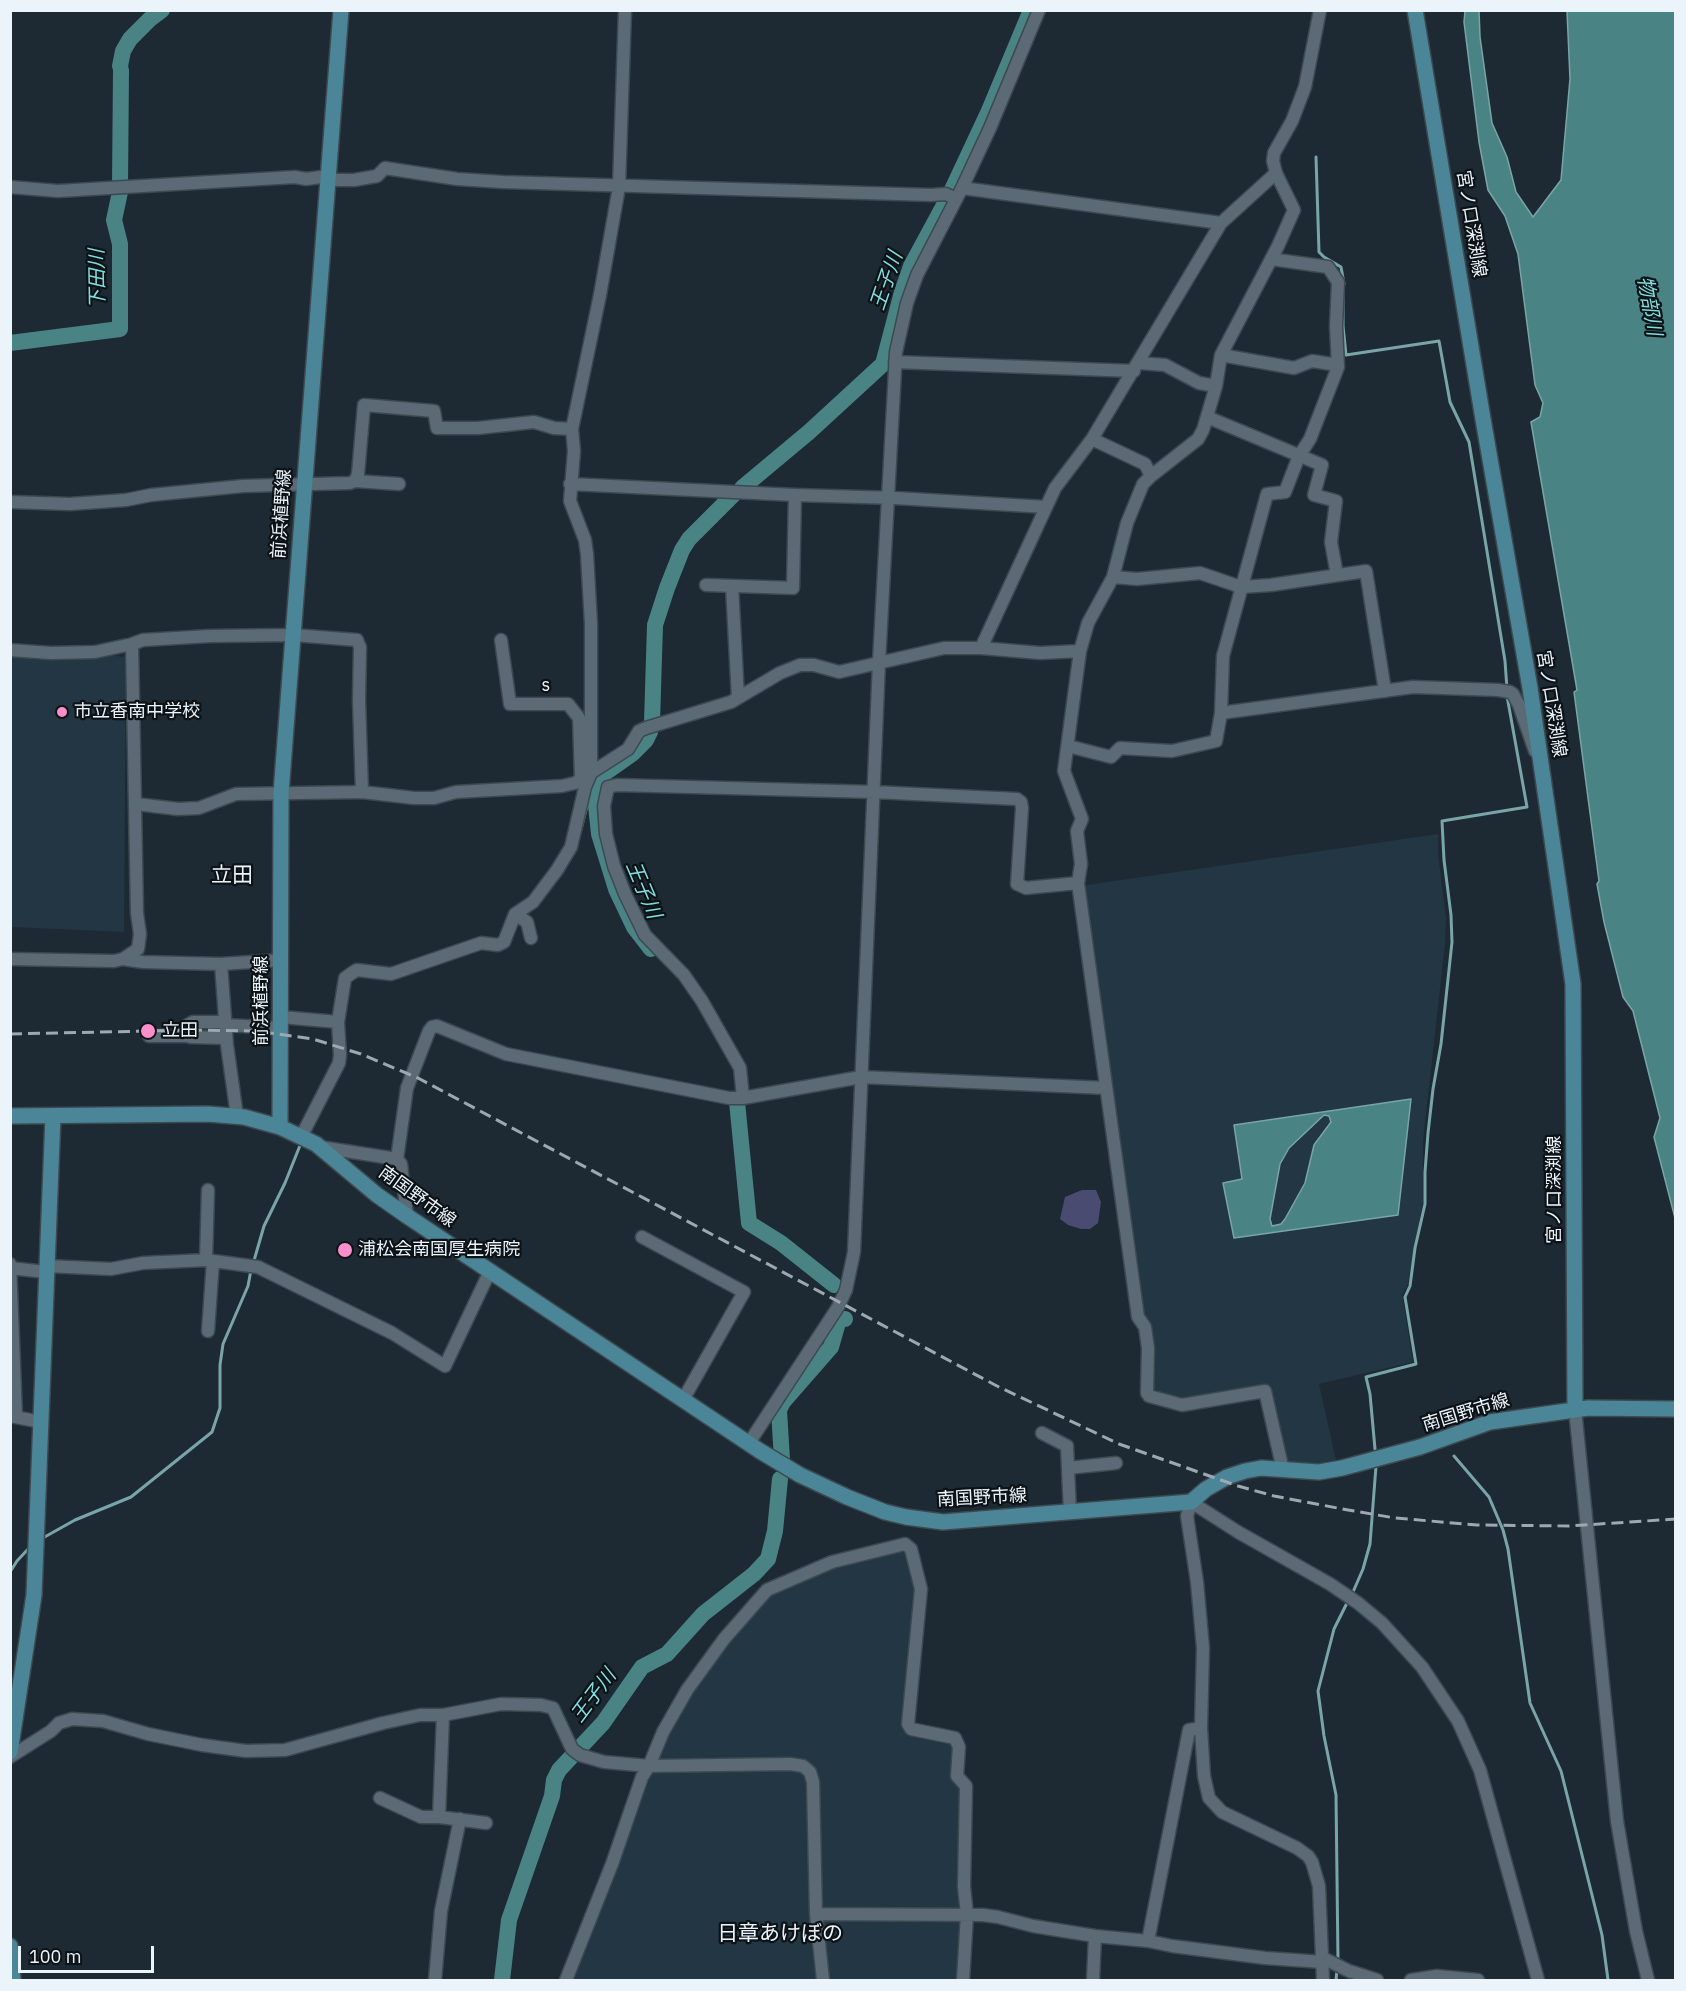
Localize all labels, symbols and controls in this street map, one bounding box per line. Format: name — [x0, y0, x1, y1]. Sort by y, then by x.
street label: 宮ノ口深渕線 — [1452, 169, 1490, 279]
water label: 下田川 — [85, 249, 111, 309]
water label: 王子川 — [866, 249, 908, 313]
water label: 物部川 — [1632, 274, 1666, 338]
street label: 前浜植野線 — [268, 468, 296, 560]
street label: 宮ノ口深渕線 — [1532, 649, 1570, 759]
street label: s — [542, 675, 550, 697]
place label: 市立香南中学校 — [74, 701, 200, 723]
marker: 市立香南中学校 — [55, 705, 69, 719]
water label: 王子川 — [620, 858, 666, 922]
district label: 立田 — [211, 863, 253, 889]
street label: 前浜植野線 — [251, 956, 273, 1046]
place label: 立田 — [162, 1020, 198, 1042]
marker: 立田 — [139, 1022, 157, 1040]
street label: 宮ノ口深渕線 — [1544, 1136, 1566, 1244]
street label: 南国野市線 — [374, 1162, 460, 1232]
place label: 浦松会南国厚生病院 — [358, 1239, 520, 1261]
marker: 浦松会南国厚生病院 — [336, 1241, 354, 1259]
street label: 南国野市線 — [1420, 1390, 1512, 1436]
street label: 南国野市線 — [936, 1485, 1028, 1511]
water label: 王子川 — [566, 1665, 622, 1727]
district label: 日章あけぼの — [717, 1921, 843, 1947]
scale bar — [21, 1934, 158, 1972]
text: 100 m — [29, 1945, 81, 1968]

